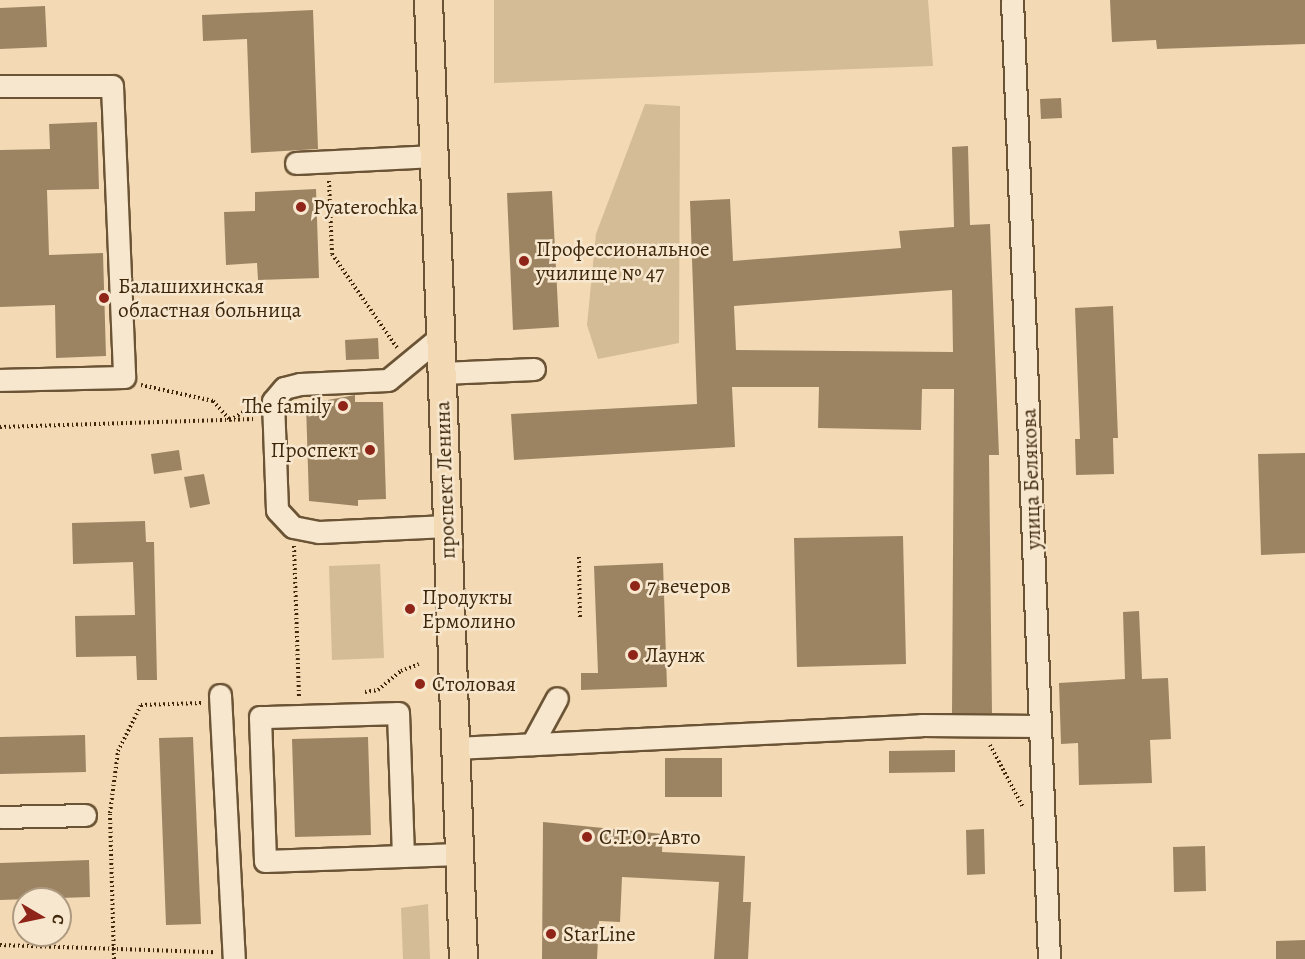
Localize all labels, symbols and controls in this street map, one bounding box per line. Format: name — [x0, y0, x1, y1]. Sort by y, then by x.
place label: Pyaterochka — [313, 194, 418, 220]
marker: Pyaterochka — [294, 200, 308, 214]
place label: Профессиональное училище № 47 — [536, 236, 710, 286]
marker: Профессиональное училище № 47 — [517, 254, 531, 268]
place label: Балашихинская областная больница — [118, 273, 302, 323]
marker: Балашихинская областная больница — [95, 289, 113, 307]
place label: The family — [242, 393, 331, 419]
marker: The family — [336, 399, 350, 413]
street label: проспект Ленина — [430, 401, 460, 559]
street label: улица Белякова — [1016, 408, 1046, 550]
place label: Проспект — [271, 437, 358, 463]
marker: Проспект — [363, 443, 377, 457]
place label: 7 вечеров — [647, 573, 731, 599]
marker: 7 вечеров — [628, 579, 642, 593]
place label: Продукты Ермолино — [422, 584, 516, 634]
marker: Продукты Ермолино — [403, 602, 417, 616]
place label: Лаунж — [645, 642, 705, 668]
marker: Лаунж — [626, 648, 640, 662]
place label: Столовая — [432, 671, 516, 697]
marker: Столовая — [413, 677, 427, 691]
place label: С.Т.О.-Авто — [599, 824, 701, 850]
marker: С.Т.О.-Авто — [580, 830, 594, 844]
north arrow — [12, 887, 72, 947]
text: С — [46, 913, 69, 926]
place label: StarLine — [563, 921, 636, 947]
marker: StarLine — [544, 927, 558, 941]

